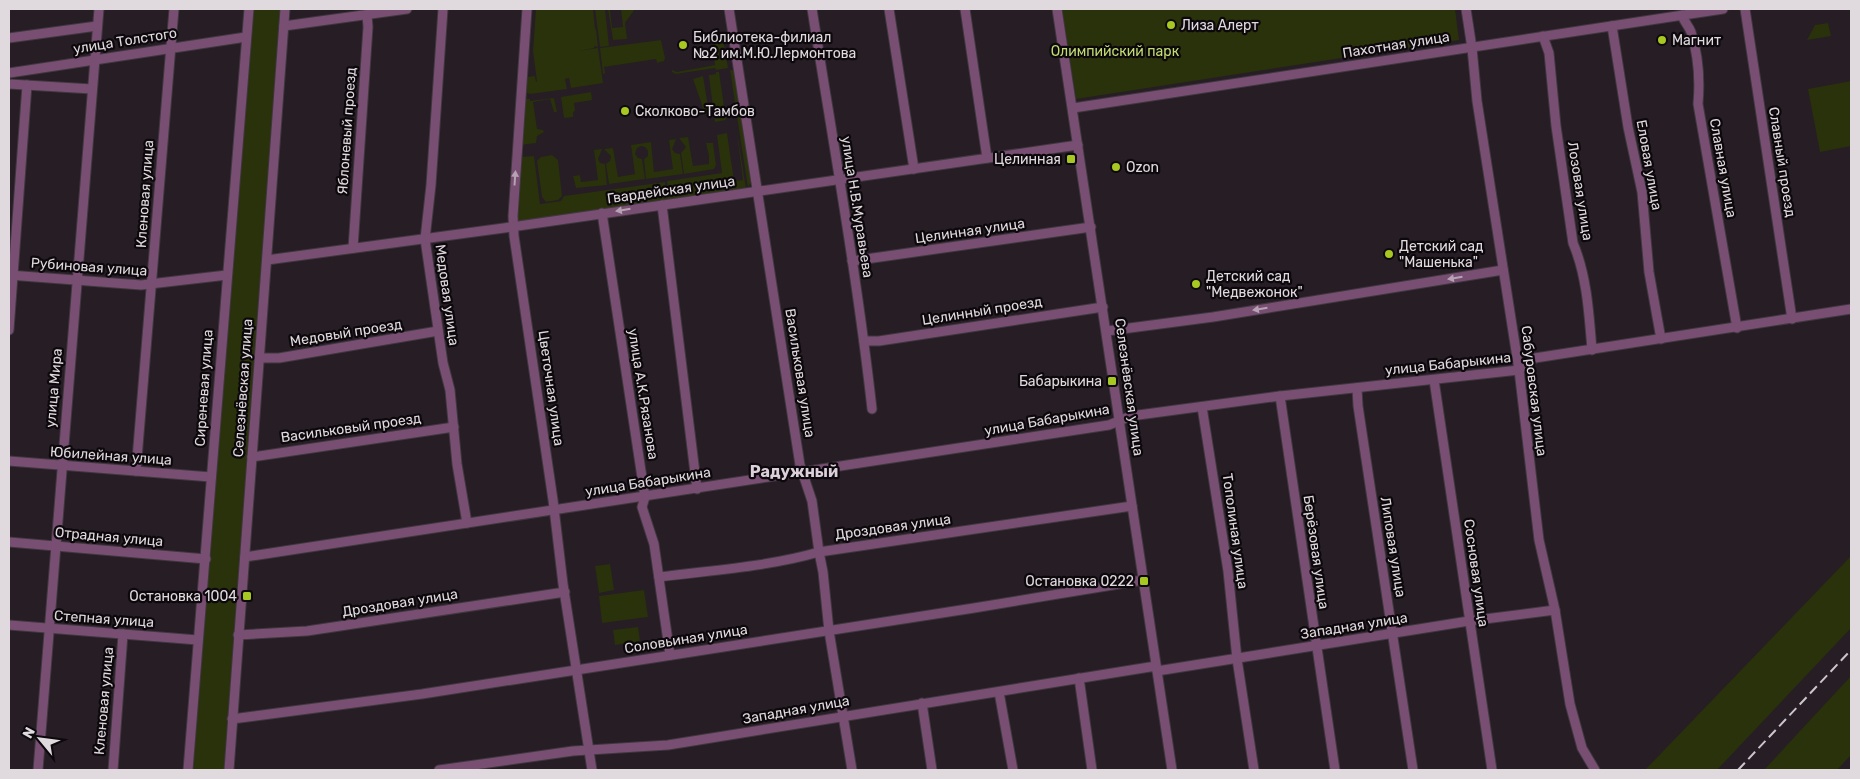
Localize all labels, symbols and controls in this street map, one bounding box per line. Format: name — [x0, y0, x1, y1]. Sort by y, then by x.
place label: Лиза Алерт — [1181, 17, 1259, 34]
marker: Лиза Алерт — [1165, 19, 1177, 31]
street label: улица Толстого — [72, 24, 178, 58]
street label: Пахотная улица — [1341, 28, 1451, 62]
place label: Библиотека-филиал №2 им.М.Ю.Лермонтова — [693, 29, 856, 62]
place label: Магнит — [1672, 32, 1721, 49]
marker: Магнит — [1656, 34, 1668, 46]
marker: Библиотека-филиал №2 им.М.Ю.Лермонтова — [677, 39, 689, 51]
park label: Олимпийский парк — [1051, 43, 1180, 60]
street label: Яблоневый проезд — [334, 67, 360, 195]
place label: Сколково-Тамбов — [635, 103, 755, 120]
marker: Сколково-Тамбов — [619, 105, 631, 117]
street label: Славный проезд — [1765, 106, 1799, 218]
street label: Славная улица — [1706, 117, 1740, 219]
street label: Еловая улица — [1633, 118, 1665, 212]
street label: улица Н.В.Муравьева — [837, 135, 877, 279]
street label: Кленовая улица — [133, 139, 157, 249]
street label: Лозовая улица — [1564, 140, 1596, 242]
place label: Целинная — [994, 151, 1061, 168]
marker: Целинная — [1065, 153, 1077, 165]
place label: Ozon — [1126, 159, 1159, 176]
marker: Ozon — [1110, 161, 1122, 173]
one-way arrow — [512, 170, 520, 186]
street label: Гвардейская улица — [606, 173, 736, 207]
one-way arrow — [614, 207, 630, 215]
street label: Целинная улица — [914, 215, 1026, 247]
place label: Детский сад "Машенька" — [1399, 238, 1484, 271]
street label: Медовая улица — [431, 243, 463, 347]
marker: Детский сад "Машенька" — [1383, 248, 1395, 260]
street label: Рубиновая улица — [30, 254, 148, 280]
place label: Детский сад "Медвежонок" — [1206, 268, 1303, 301]
one-way arrow — [1447, 275, 1463, 283]
marker: Детский сад "Медвежонок" — [1190, 278, 1202, 290]
street label: Целинный проезд — [921, 293, 1043, 329]
one-way arrow — [1252, 305, 1268, 313]
street label: Васильковая улица — [781, 307, 819, 439]
street label: Медовый проезд — [289, 316, 403, 350]
street label: Селезнёвская улица — [1111, 317, 1147, 457]
street label: Селезнёвская улица — [230, 318, 256, 458]
street label: Сабуровская улица — [1518, 325, 1550, 457]
street label: улица А.К.Рязанова — [624, 327, 662, 461]
street label: Сиреневая улица — [191, 329, 217, 447]
street label: Цветочная улица — [534, 329, 568, 447]
street label: улица Мира — [42, 348, 66, 428]
street label: улица Бабарыкина — [1384, 349, 1512, 379]
place label: Бабарыкина — [1019, 373, 1102, 390]
marker: Бабарыкина — [1106, 375, 1118, 387]
street label: улица Бабарыкина — [983, 401, 1111, 439]
street label: Васильковый проезд — [280, 410, 422, 446]
street label: Юбилейная улица — [50, 443, 172, 469]
district label: Радужный — [750, 462, 838, 481]
street label: улица Бабарыкина — [584, 464, 712, 500]
street label: Тополиная улица — [1218, 472, 1252, 590]
street label: Берёзовая улица — [1300, 494, 1332, 610]
street label: Липовая улица — [1377, 495, 1409, 599]
street label: Дроздовая улица — [834, 510, 952, 544]
street label: Сосновая улица — [1460, 518, 1492, 628]
street label: Отрадная улица — [54, 524, 164, 550]
place label: Остановка 0222 — [1025, 573, 1134, 590]
marker: Остановка 0222 — [1138, 575, 1150, 587]
street label: Дроздовая улица — [341, 585, 459, 621]
place label: Остановка 1004 — [129, 588, 237, 605]
marker: Остановка 1004 — [241, 590, 253, 602]
street label: Степная улица — [53, 607, 155, 631]
street label: Западная улица — [1299, 609, 1409, 643]
street label: Соловьиная улица — [623, 621, 749, 657]
street label: Кленовая улица — [91, 646, 117, 756]
street label: Западная улица — [741, 692, 851, 728]
north arrow — [15, 714, 65, 764]
text: N — [19, 724, 39, 741]

